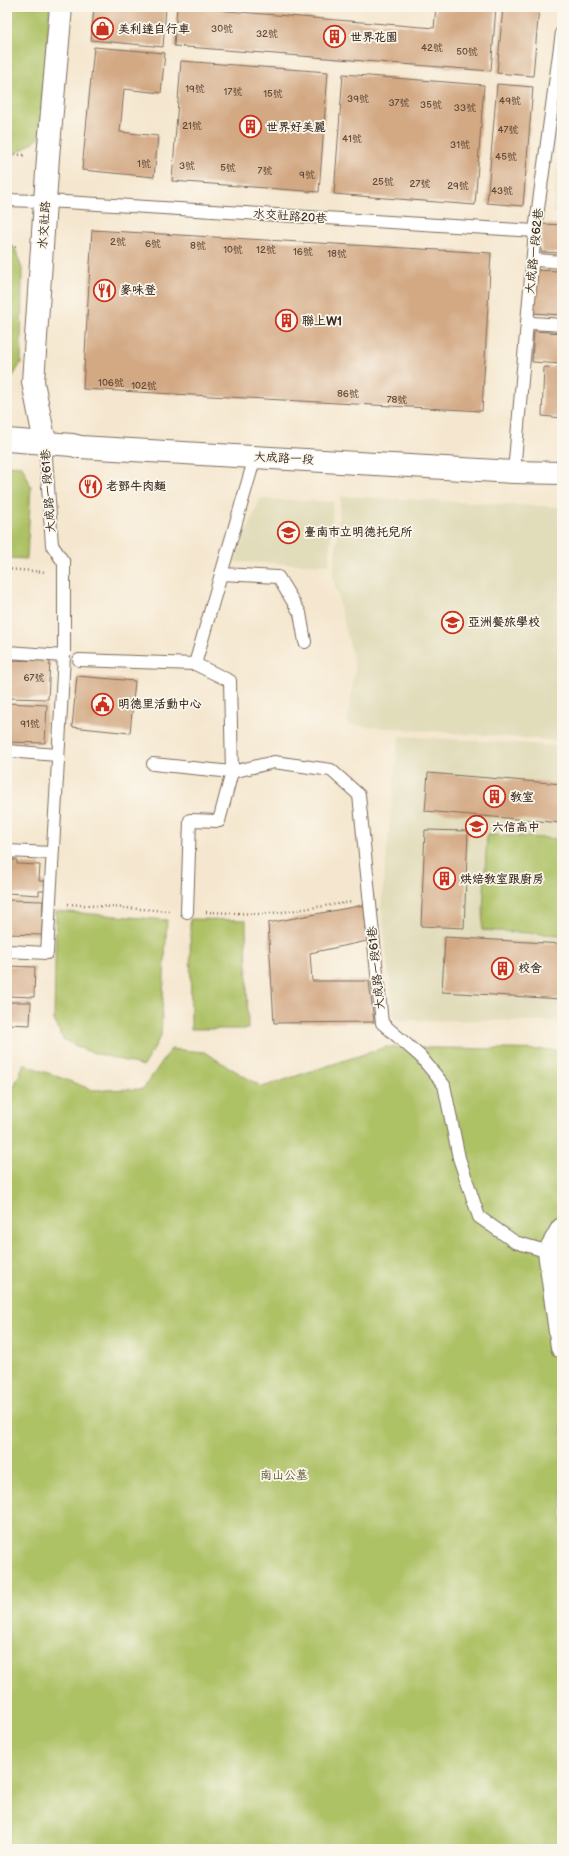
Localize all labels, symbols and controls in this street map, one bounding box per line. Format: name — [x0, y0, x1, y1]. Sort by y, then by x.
shop icon: 美利達自行車 — [89, 16, 115, 42]
place label: 美利達自行車 — [118, 22, 190, 37]
house number: 30號 — [211, 23, 233, 35]
building icon: 世界花園 — [321, 24, 347, 50]
house number: 32號 — [256, 28, 278, 40]
place label: 世界花園 — [350, 30, 398, 45]
house number: 42號 — [421, 42, 443, 54]
house number: 50號 — [456, 46, 478, 58]
house number: 19號 — [185, 83, 205, 95]
house number: 17號 — [224, 86, 242, 98]
house number: 15號 — [263, 88, 283, 100]
house number: 39號 — [347, 93, 369, 105]
house number: 49號 — [499, 95, 521, 107]
house number: 37號 — [388, 97, 410, 109]
house number: 35號 — [420, 99, 442, 111]
house number: 33號 — [454, 102, 476, 114]
building icon: 世界好美麗 — [237, 114, 263, 140]
house number: 21號 — [182, 120, 202, 132]
place label: 世界好美麗 — [266, 120, 326, 135]
house number: 47號 — [497, 124, 519, 136]
house number: 41號 — [342, 133, 362, 145]
house number: 31號 — [450, 139, 470, 151]
house number: 45號 — [495, 151, 517, 163]
house number: 1號 — [137, 158, 151, 170]
house number: 3號 — [179, 160, 195, 172]
house number: 5號 — [220, 162, 236, 174]
house number: 7號 — [258, 165, 272, 177]
house number: 9號 — [299, 169, 315, 181]
house number: 25號 — [372, 176, 394, 188]
house number: 27號 — [410, 178, 430, 190]
house number: 29號 — [447, 180, 469, 192]
house number: 43號 — [491, 185, 513, 197]
street label: 水交社路 — [35, 201, 54, 250]
street label: 水交社路20巷 — [252, 206, 327, 227]
street label: 大成路一段62巷 — [523, 207, 546, 295]
house number: 2號 — [110, 236, 126, 248]
house number: 6號 — [145, 238, 161, 250]
house number: 8號 — [190, 240, 206, 252]
house number: 10號 — [223, 244, 243, 256]
house number: 12號 — [256, 244, 276, 256]
house number: 16號 — [293, 246, 313, 258]
house number: 18號 — [327, 248, 347, 260]
restaurant icon: 麥味登 — [91, 277, 117, 303]
place label: 麥味登 — [120, 283, 156, 298]
building icon: 聯上W1 — [274, 308, 300, 334]
place label: 聯上W1 — [302, 314, 342, 329]
house number: 106號 — [98, 377, 124, 389]
house number: 102號 — [131, 380, 157, 392]
house number: 86號 — [337, 388, 359, 400]
house number: 78號 — [387, 394, 407, 406]
street label: 大成路一段61巷 — [38, 449, 59, 533]
street label: 大成路一段 — [254, 449, 314, 468]
restaurant icon: 老鄧牛肉麵 — [77, 473, 103, 499]
place label: 老鄧牛肉麵 — [106, 479, 166, 494]
school or university icon: 臺南市立明德托兒所 — [276, 519, 302, 545]
place label: 臺南市立明德托兒所 — [304, 525, 413, 540]
school or university icon: 亞洲餐旅學校 — [440, 609, 466, 635]
place label: 亞洲餐旅學校 — [468, 615, 540, 630]
house number: 67號 — [23, 672, 45, 684]
public building icon: 明德里活動中心 — [90, 691, 116, 717]
place label: 明德里活動中心 — [118, 697, 202, 712]
house number: 91號 — [20, 718, 40, 730]
building icon: 教室 — [481, 784, 507, 810]
place label: 教室 — [510, 790, 534, 805]
school or university icon: 六信高中 — [463, 814, 489, 840]
place label: 六信高中 — [492, 820, 540, 835]
building icon: 烘焙教室跟廚房 — [432, 866, 458, 892]
place label: 烘焙教室跟廚房 — [460, 872, 544, 887]
street label: 大成路一段61巷 — [365, 925, 388, 1010]
building icon: 校舍 — [489, 955, 515, 981]
place label: 校舍 — [518, 961, 542, 976]
park label: 南山公墓 — [260, 1468, 308, 1483]

